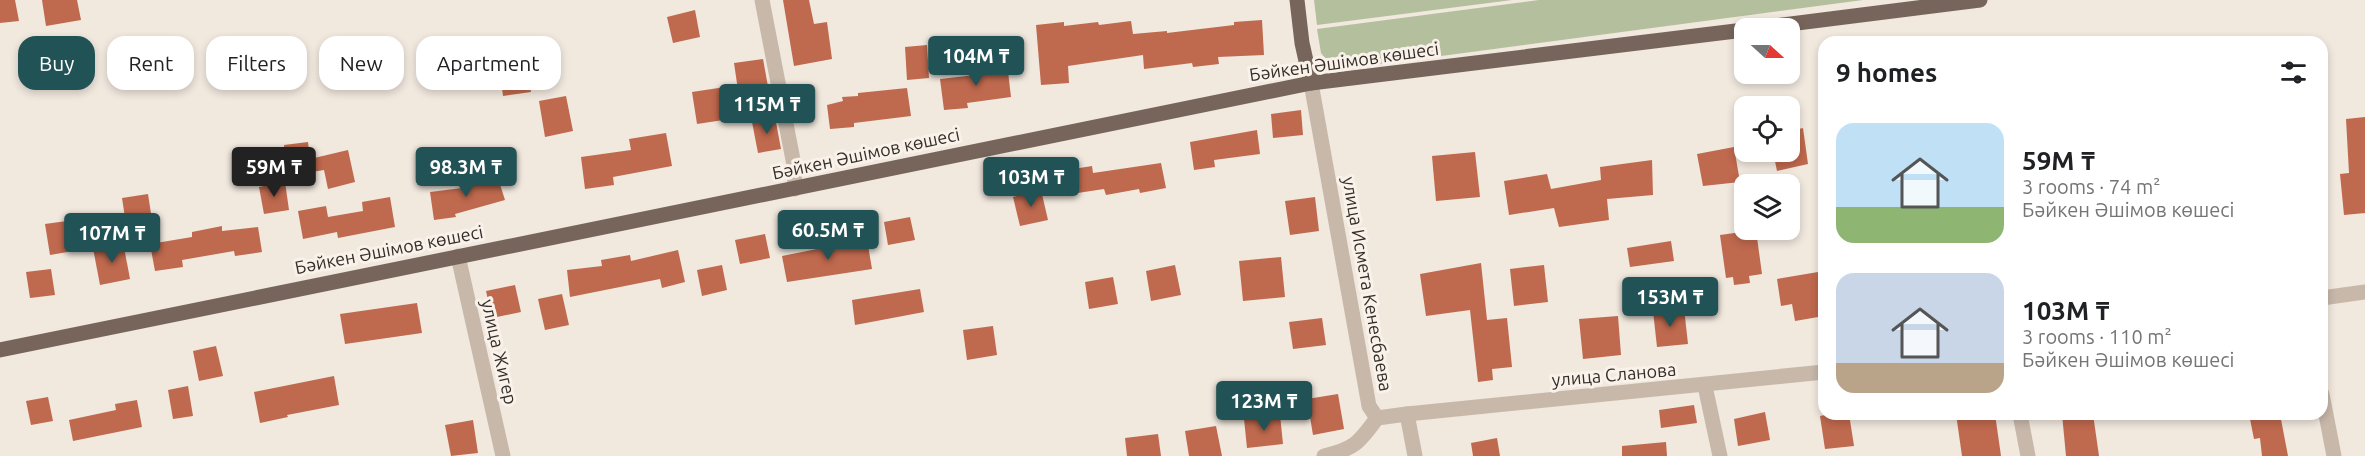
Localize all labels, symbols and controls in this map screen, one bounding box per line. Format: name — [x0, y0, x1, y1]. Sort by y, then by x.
north arrow — [1734, 18, 1800, 84]
map controls — [1734, 18, 1800, 240]
chip: Buy — [18, 36, 95, 90]
chip: Rent — [107, 36, 194, 90]
chip: Filters — [206, 36, 307, 90]
chip: New — [319, 36, 404, 90]
chip: Apartment — [416, 36, 561, 90]
pin: 104M ₸ — [927, 36, 1025, 87]
street label: Бәйкен Әшімов көшесі — [1248, 38, 1440, 84]
text: 104M ₸ — [942, 44, 1010, 67]
icon: filters — [2277, 56, 2310, 89]
text: 9 homes — [1836, 58, 1937, 87]
pin: 115M ₸ — [718, 84, 816, 135]
text: 115M ₸ — [733, 92, 801, 115]
button: locate — [1734, 96, 1800, 162]
street label: Бәйкен Әшімов көшесі — [770, 123, 961, 183]
text: 59M ₸ — [2022, 146, 2095, 175]
pin: 59M ₸ — [232, 147, 316, 198]
pin: 98.3M ₸ — [411, 147, 521, 198]
icon: home — [1884, 147, 1956, 219]
text: 59M ₸ — [246, 155, 302, 178]
text: 98.3M ₸ — [430, 155, 502, 178]
pin: 103M ₸ — [982, 157, 1080, 208]
text: 103M ₸ — [997, 165, 1065, 188]
button: layers — [1734, 174, 1800, 240]
street label: улица Исмета Кенесбаева — [1339, 175, 1397, 393]
text: 3 rooms · 74 m² — [2022, 175, 2160, 198]
text: Бәйкен Әшімов көшесі — [2022, 198, 2234, 221]
pin: 60.5M ₸ — [773, 210, 883, 261]
pin: 107M ₸ — [63, 213, 161, 264]
text: 60.5M ₸ — [792, 218, 864, 241]
text: 107M ₸ — [78, 221, 146, 244]
street label: Бәйкен Әшімов көшесі — [293, 221, 485, 277]
pin: 153M ₸ — [1621, 277, 1719, 328]
text: 153M ₸ — [1636, 285, 1704, 308]
text: 103M ₸ — [2022, 296, 2110, 325]
street label: улица Жигер — [478, 297, 522, 406]
icon: home — [1884, 297, 1956, 369]
text: 3 rooms · 110 m² — [2022, 325, 2172, 348]
text: Бәйкен Әшімов көшесі — [2022, 348, 2234, 371]
street label: улица Сланова — [1551, 359, 1677, 389]
pin: 123M ₸ — [1215, 381, 1313, 432]
text: 123M ₸ — [1230, 389, 1298, 412]

